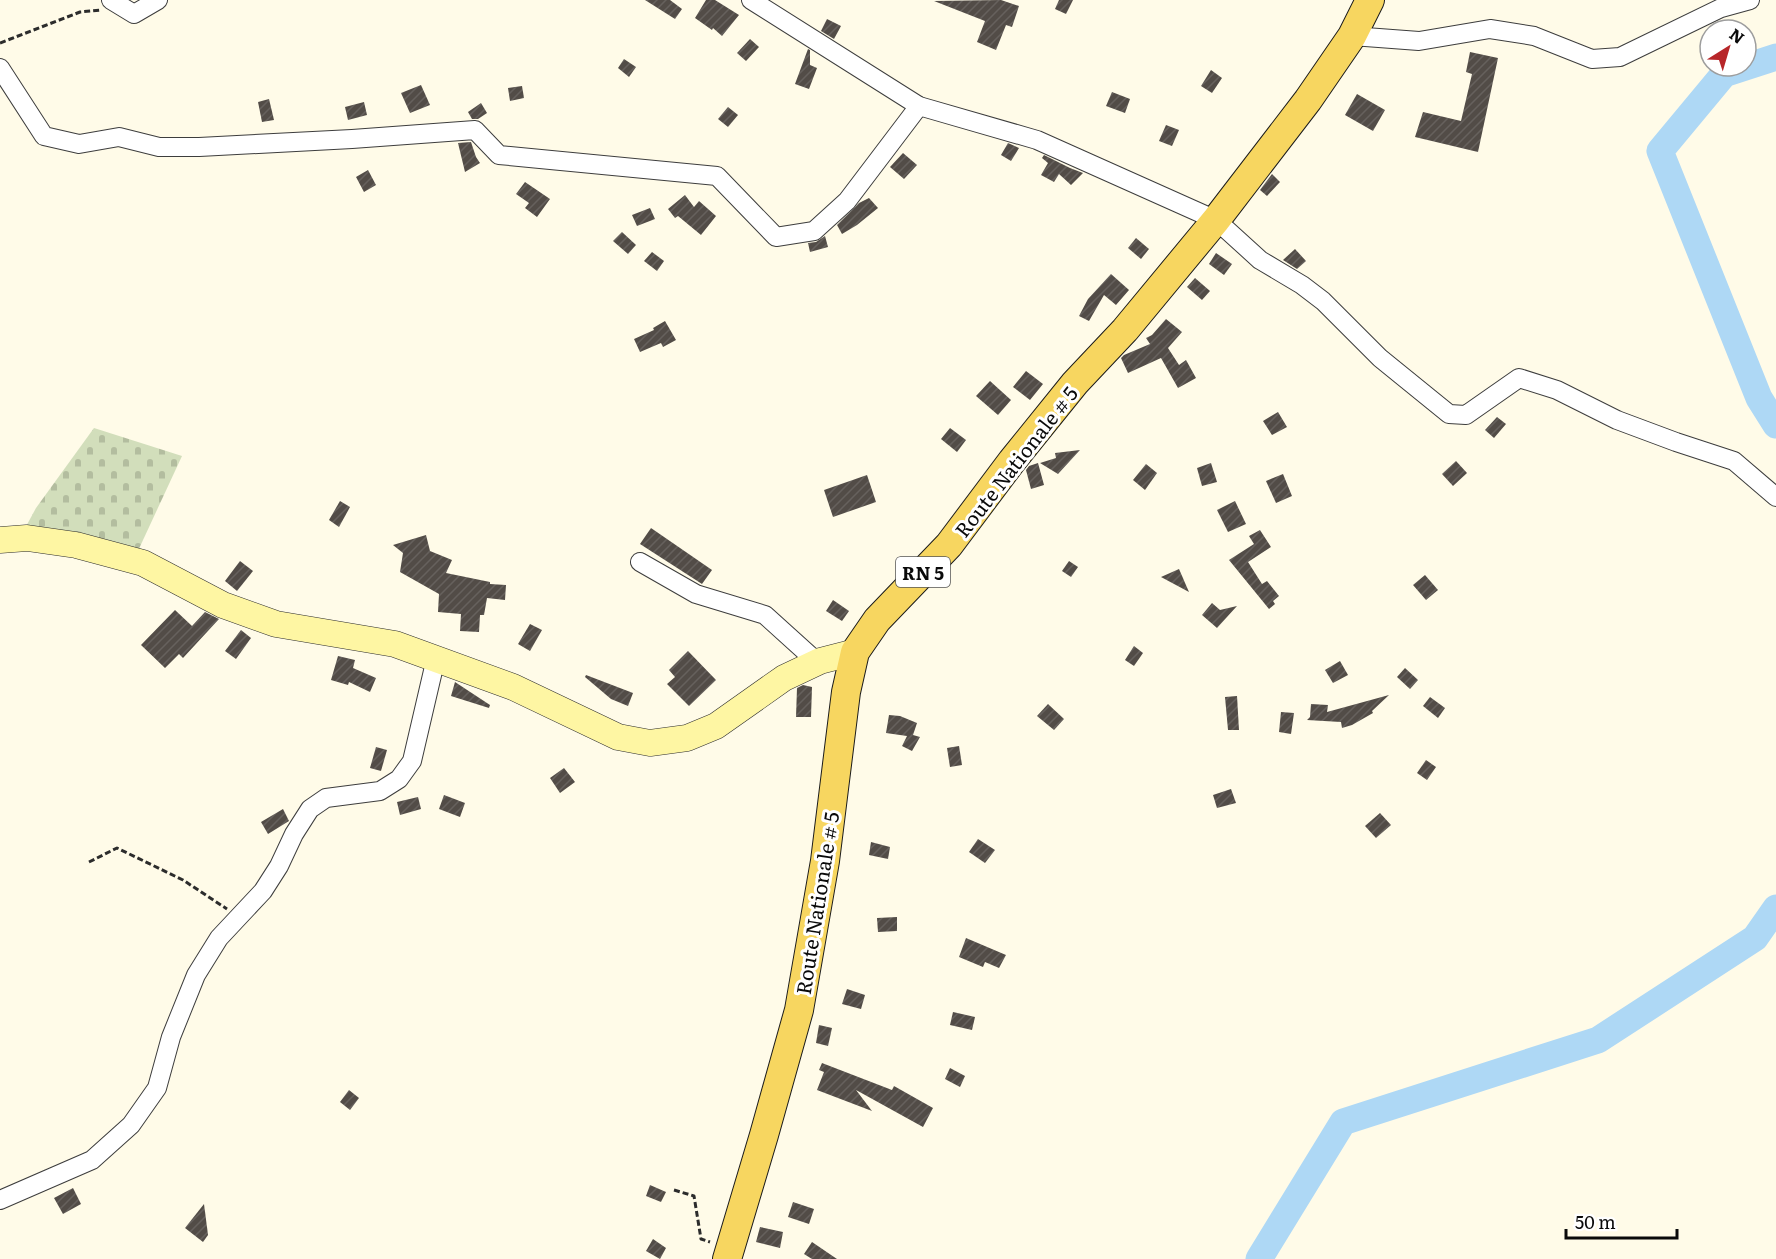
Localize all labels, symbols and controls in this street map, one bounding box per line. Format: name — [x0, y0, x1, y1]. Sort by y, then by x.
north arrow — [1698, 18, 1758, 78]
text: N — [1725, 22, 1750, 49]
street label: Route Nationale # 5 — [946, 379, 1084, 543]
road number: RN 5 — [896, 557, 950, 587]
street label: Route Nationale # 5 — [787, 809, 845, 997]
scale bar — [1566, 1202, 1677, 1240]
text: 50 m — [1575, 1208, 1616, 1235]

